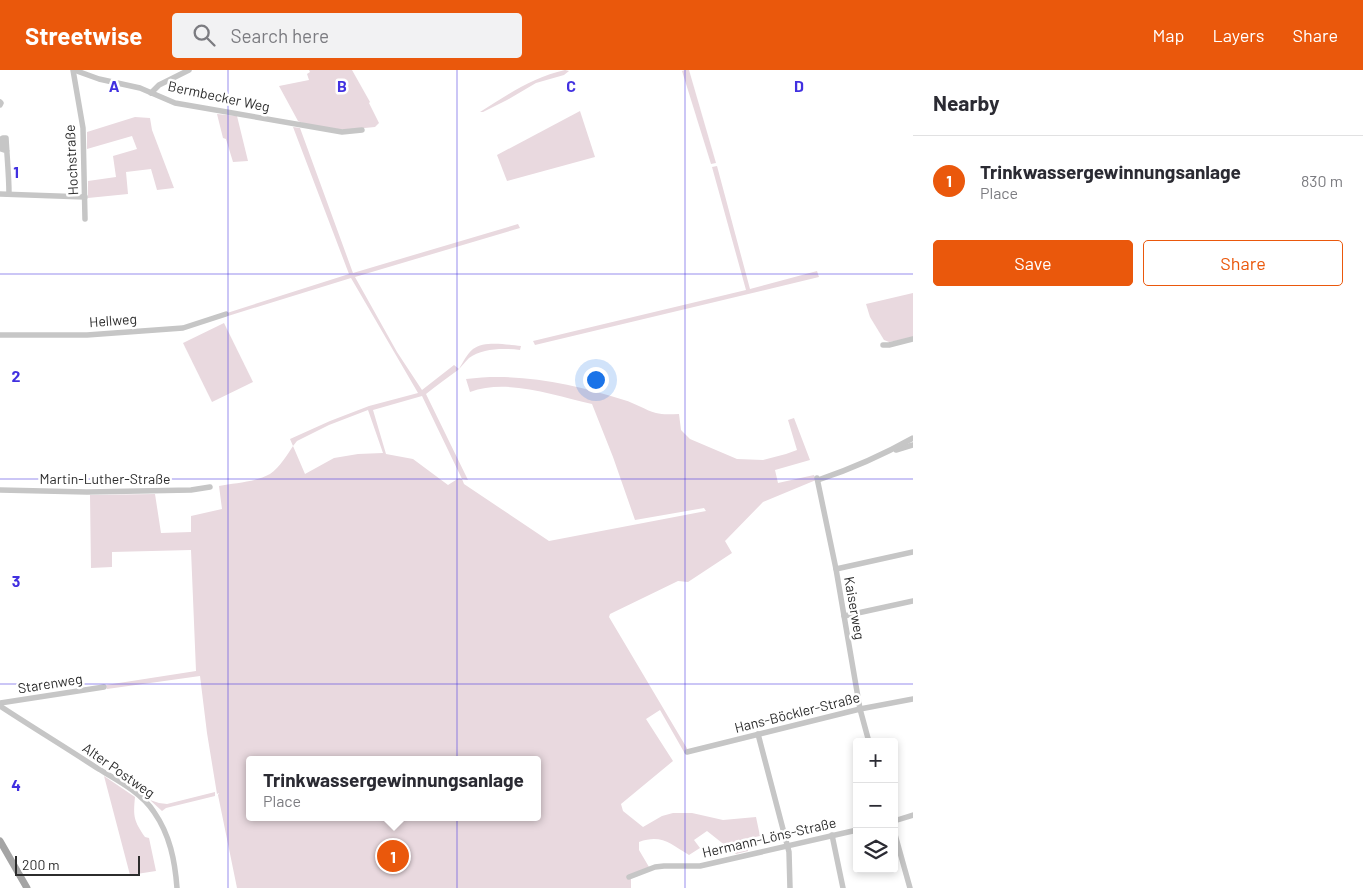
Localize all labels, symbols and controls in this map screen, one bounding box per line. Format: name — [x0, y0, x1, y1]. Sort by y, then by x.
search box — [172, 13, 522, 58]
text: Streetwise — [25, 21, 142, 50]
icon: search — [190, 21, 218, 49]
text: Search here — [230, 24, 329, 47]
text: Map — [1152, 24, 1184, 46]
text: Layers — [1212, 24, 1265, 46]
text: Share — [1293, 24, 1338, 46]
text: A — [109, 76, 120, 95]
text: B — [337, 76, 347, 95]
text: C — [566, 76, 576, 95]
text: D — [794, 76, 804, 95]
street label: Bermbecker Weg — [166, 77, 272, 115]
text: Nearby — [933, 90, 999, 115]
street label: Hochstraße — [61, 124, 81, 196]
text: Trinkwassergewinnungsanlage — [980, 160, 1241, 183]
text: 1 — [13, 162, 19, 181]
text: 1 — [946, 171, 952, 190]
text: 830 m — [1301, 171, 1343, 190]
text: Place — [980, 183, 1018, 202]
button: Save — [933, 240, 1133, 286]
button: Share — [1143, 240, 1343, 286]
street label: Hellweg — [89, 310, 137, 330]
text: 2 — [12, 366, 21, 385]
your location — [583, 367, 609, 393]
street label: Martin-Luther-Straße — [40, 470, 170, 487]
text: 3 — [12, 571, 20, 590]
street label: Kaiserweg — [841, 575, 869, 641]
street label: Starenweg — [16, 670, 84, 696]
street label: Hans-Böckler-Straße — [733, 688, 861, 736]
map controls — [853, 738, 898, 873]
button: + — [853, 738, 898, 783]
street label: Alter Postweg — [80, 739, 158, 801]
popup — [246, 756, 541, 821]
text: Trinkwassergewinnungsanlage — [263, 768, 524, 791]
text: 4 — [11, 775, 21, 794]
button: − — [853, 783, 898, 828]
text: Place — [263, 791, 301, 810]
street label: Hermann-Löns-Straße — [700, 813, 838, 861]
button: layers — [853, 828, 898, 873]
pin: 1 — [377, 837, 409, 875]
scale bar — [15, 853, 140, 876]
text: 200 m — [22, 856, 60, 873]

